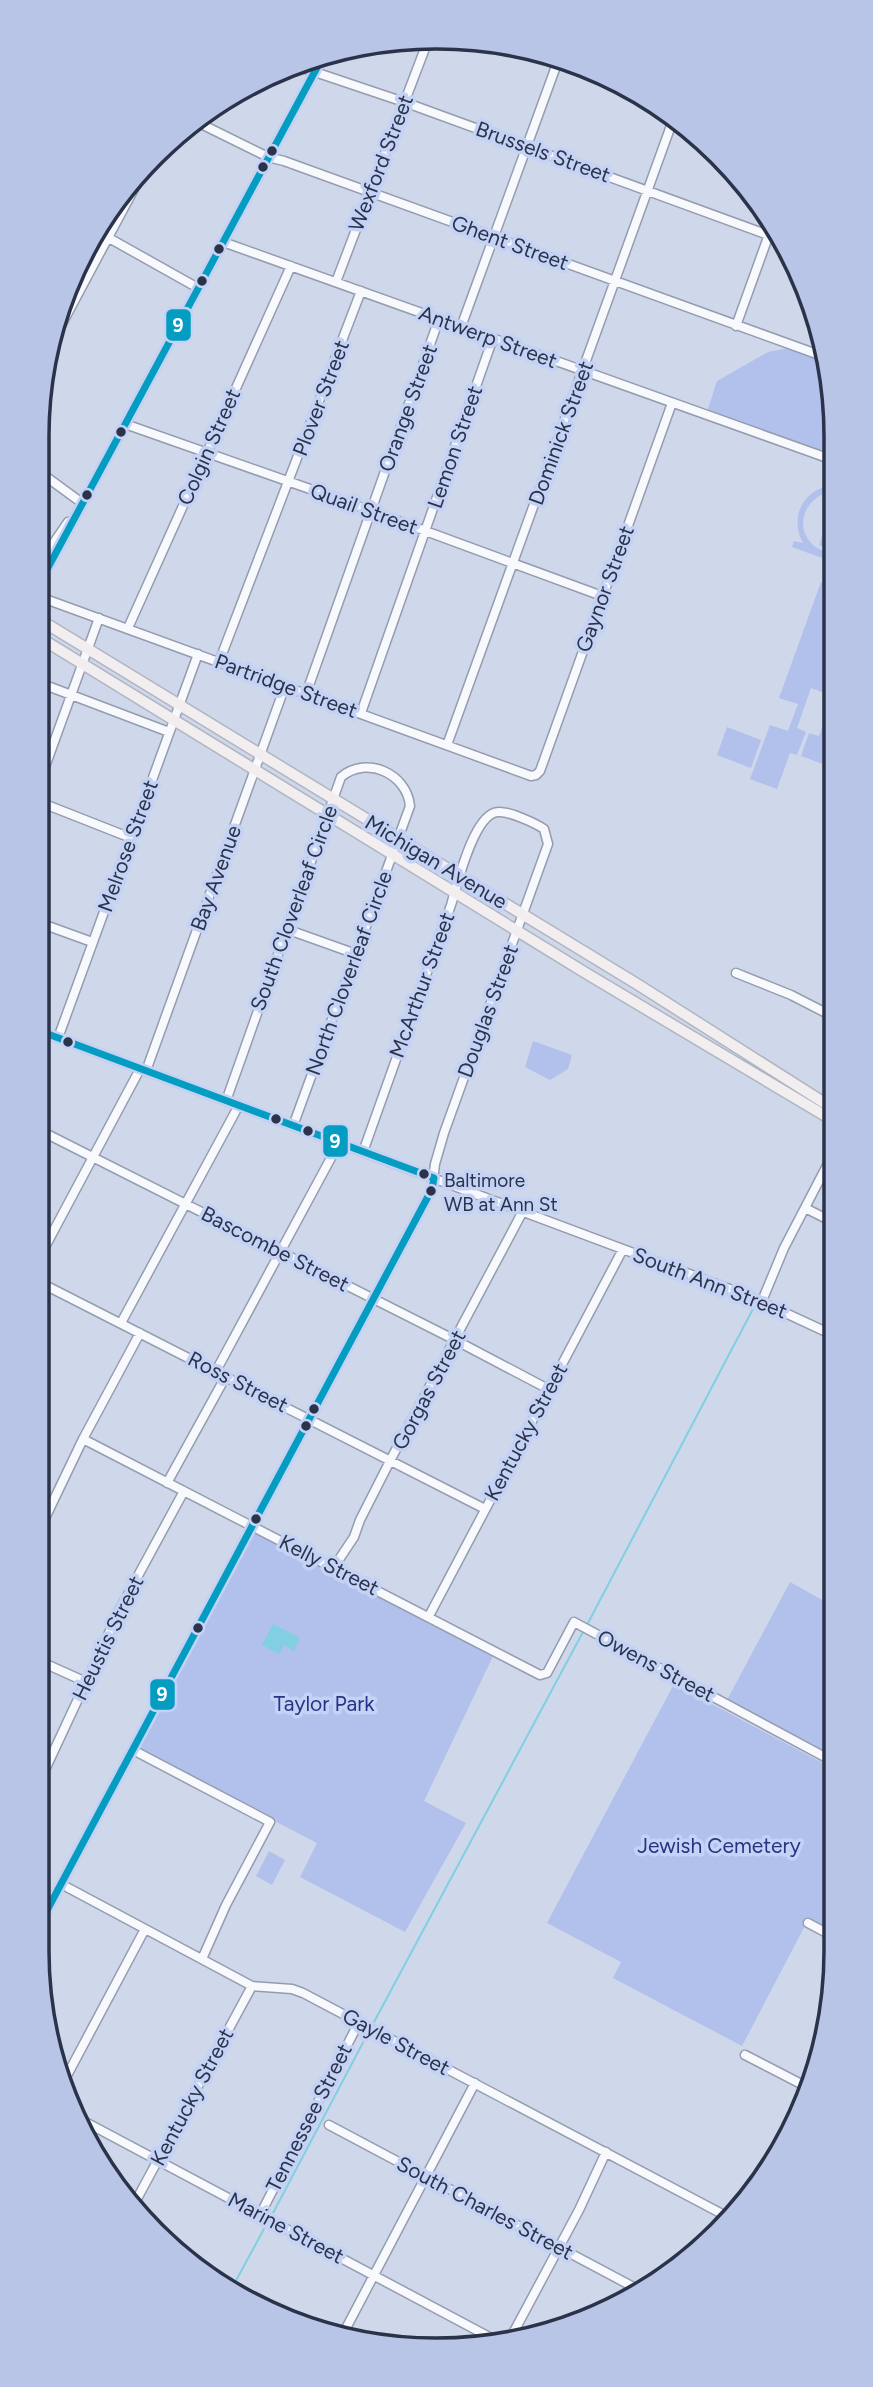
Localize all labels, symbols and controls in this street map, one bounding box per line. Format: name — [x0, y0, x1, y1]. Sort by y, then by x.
street label: Wexford Street — [343, 91, 418, 234]
street label: Brussels Street — [473, 116, 614, 187]
unlabelled marker — [265, 144, 279, 158]
unlabelled marker — [256, 160, 270, 174]
street label: Ghent Street — [448, 210, 572, 275]
unlabelled marker — [212, 242, 226, 256]
unlabelled marker — [195, 274, 209, 288]
street label: Antwerp Street — [416, 300, 561, 373]
line badge: 9 — [165, 308, 192, 342]
text: 9 — [172, 314, 184, 337]
street label: Plover Street — [287, 336, 354, 459]
street label: Orange Street — [373, 341, 442, 475]
street label: Dominick Street — [523, 357, 598, 508]
street label: Lemon Street — [422, 382, 487, 511]
street label: Colgin Street — [172, 385, 245, 509]
unlabelled marker — [114, 425, 128, 439]
street label: Quail Street — [307, 478, 421, 539]
unlabelled marker — [80, 488, 94, 502]
street label: Gaynor Street — [570, 522, 639, 655]
street label: Partridge Street — [212, 648, 361, 723]
street label: Melrose Street — [92, 776, 163, 915]
street label: South Cloverleaf Circle — [245, 802, 342, 1014]
street label: Michigan Avenue — [361, 809, 512, 914]
street label: Bay Avenue — [185, 822, 246, 934]
street label: North Cloverleaf Circle — [300, 867, 397, 1078]
street label: McArthur Street — [384, 909, 459, 1061]
street label: Douglas Street — [452, 941, 523, 1081]
unlabelled marker — [61, 1035, 75, 1049]
unlabelled marker — [269, 1112, 283, 1126]
unlabelled marker — [301, 1124, 315, 1138]
line badge: 9 — [322, 1124, 349, 1158]
text: 9 — [329, 1130, 341, 1153]
unlabelled marker — [417, 1167, 431, 1181]
place label: Baltimore WB at Ann St — [444, 1169, 558, 1216]
marker: Baltimore WB at Ann St — [424, 1184, 438, 1198]
street label: Bascombe Street — [197, 1201, 353, 1297]
street label: South Ann Street — [629, 1242, 791, 1323]
street label: Gorgas Street — [387, 1326, 471, 1454]
street label: Ross Street — [184, 1346, 292, 1417]
street label: Kentucky Street — [479, 1359, 572, 1505]
unlabelled marker — [307, 1402, 321, 1416]
unlabelled marker — [299, 1419, 313, 1433]
unlabelled marker — [249, 1512, 263, 1526]
street label: Kelly Street — [275, 1529, 383, 1600]
street label: Heustis Street — [67, 1571, 148, 1704]
unlabelled marker — [191, 1621, 205, 1635]
street label: Owens Street — [593, 1624, 719, 1707]
line badge: 9 — [149, 1678, 176, 1711]
text: 9 — [156, 1683, 168, 1706]
park label: Taylor Park — [274, 1691, 375, 1716]
park label: Jewish Cemetery — [637, 1833, 801, 1858]
street label: Gayle Street — [338, 2003, 454, 2080]
street label: Kentucky Street — [145, 2024, 238, 2170]
street label: Tennessee Street — [260, 2039, 357, 2196]
street label: South Charles Street — [393, 2150, 578, 2265]
street label: Marine Street — [224, 2187, 348, 2269]

